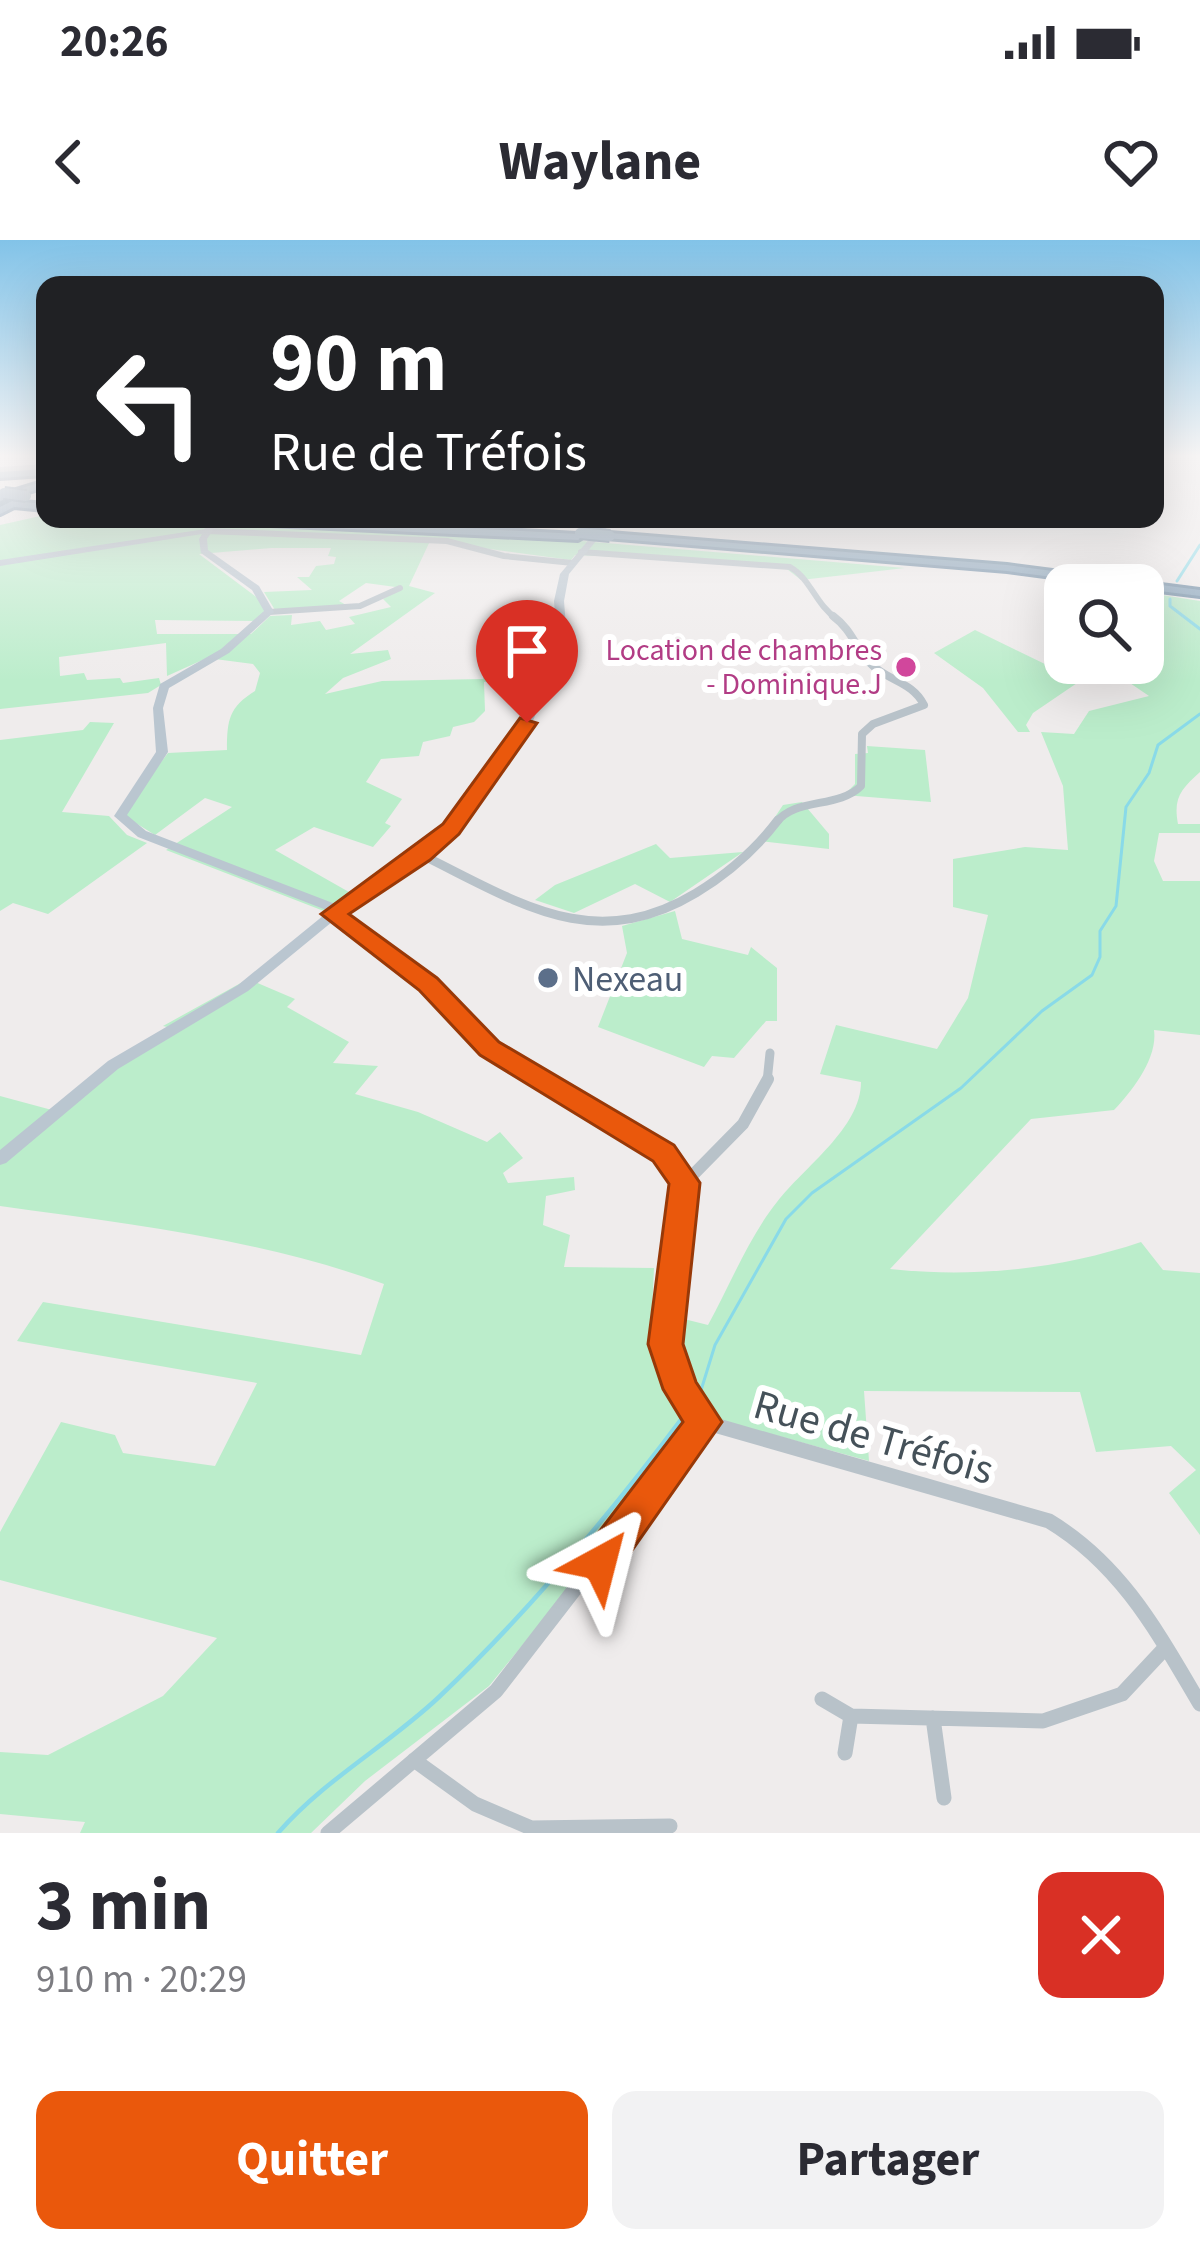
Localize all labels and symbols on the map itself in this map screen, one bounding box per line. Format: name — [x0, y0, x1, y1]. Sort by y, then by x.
pin — [476, 600, 578, 723]
place label: Location de chambres - Dominique.J — [606, 629, 882, 706]
marker: Location de chambres - Dominique.J — [893, 654, 919, 680]
place label: Nexeau — [572, 954, 683, 1005]
marker: Nexeau — [535, 965, 561, 991]
street label: Rue de Tréfois — [747, 1375, 1000, 1501]
position arrow — [537, 1500, 663, 1626]

